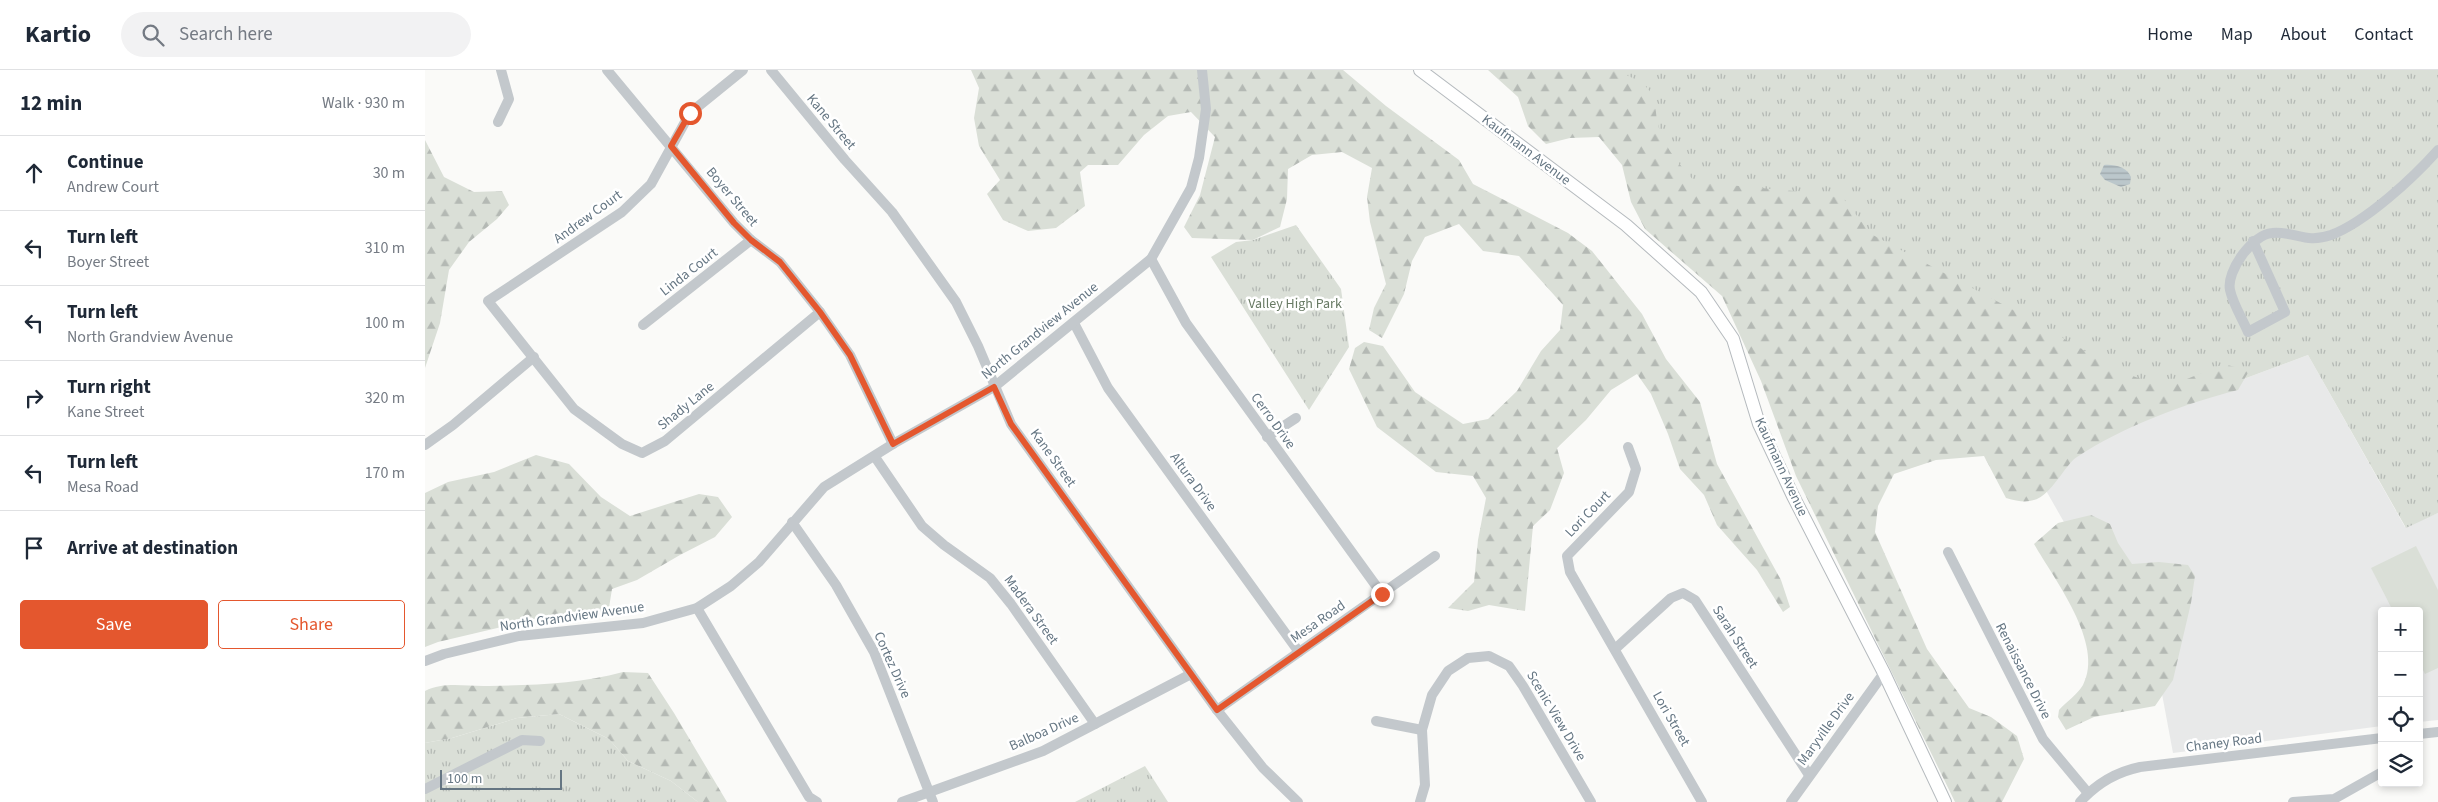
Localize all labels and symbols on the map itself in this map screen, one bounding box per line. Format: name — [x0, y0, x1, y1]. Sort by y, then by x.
street label: Kane Street — [802, 90, 861, 155]
route start — [679, 102, 702, 125]
street label: Kaufmann Avenue — [1477, 110, 1575, 190]
street label: Boyer Street — [701, 163, 763, 231]
street label: Andrew Court — [550, 185, 627, 249]
street label: Linda Court — [656, 243, 722, 301]
street label: North Grandview Avenue — [977, 277, 1103, 384]
park label: Valley High Park — [1248, 294, 1342, 314]
street label: Shady Lane — [653, 377, 719, 435]
street label: Cerro Drive — [1246, 389, 1300, 453]
street label: Kaufmann Avenue — [1749, 414, 1813, 520]
street label: Kane Street — [1025, 425, 1081, 491]
street label: Altura Drive — [1165, 449, 1221, 516]
street label: Lori Court — [1561, 486, 1616, 542]
street label: Madera Street — [999, 571, 1063, 649]
route end — [1371, 583, 1394, 606]
street label: Mesa Road — [1286, 596, 1350, 648]
street label: North Grandview Avenue — [499, 597, 645, 637]
street label: Sarah Street — [1707, 602, 1763, 673]
street label: Renaissance Drive — [1990, 619, 2056, 723]
street label: Cortez Drive — [868, 628, 916, 702]
street label: Scenic View Drive — [1521, 667, 1591, 765]
street label: Lori Street — [1647, 688, 1695, 750]
street label: Maryville Drive — [1793, 688, 1859, 770]
street label: Balboa Drive — [1006, 708, 1082, 756]
street label: Chaney Road — [2185, 728, 2263, 758]
scale bar — [440, 767, 563, 790]

